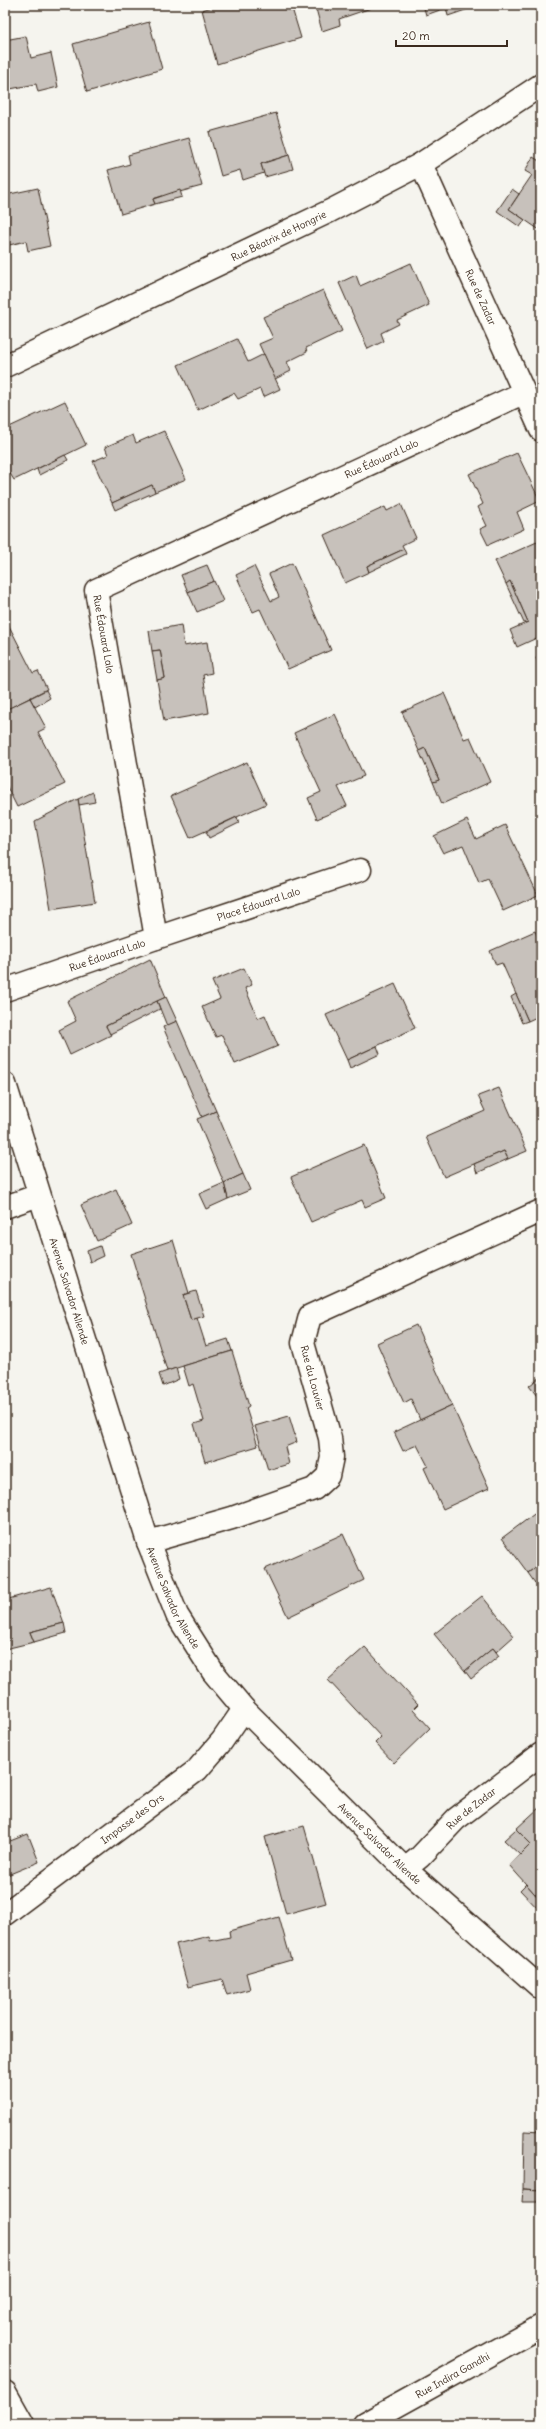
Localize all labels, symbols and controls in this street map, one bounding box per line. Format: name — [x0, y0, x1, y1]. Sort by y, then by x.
scale bar — [396, 22, 507, 48]
text: 20 m — [402, 28, 430, 43]
street label: Rue Béatrix de Hongrie — [229, 208, 329, 264]
street label: Rue de Zadar — [462, 267, 499, 327]
street label: Rue Édouard Lalo — [342, 436, 421, 481]
street label: Rue Édouard Lalo — [90, 594, 117, 675]
street label: Place Édouard Lalo — [215, 884, 302, 924]
street label: Rue Édouard Lalo — [67, 936, 148, 974]
street label: Avenue Salvador Allende — [46, 1236, 92, 1346]
street label: Rue du Louvier — [298, 1344, 328, 1412]
street label: Avenue Salvador Allende — [144, 1545, 203, 1651]
street label: Rue de Zadar — [444, 1785, 499, 1832]
street label: Impasse des Ors — [98, 1791, 167, 1847]
street label: Avenue Salvador Allende — [335, 1800, 424, 1887]
street label: Rue Indira Gandhi — [413, 2350, 492, 2401]

